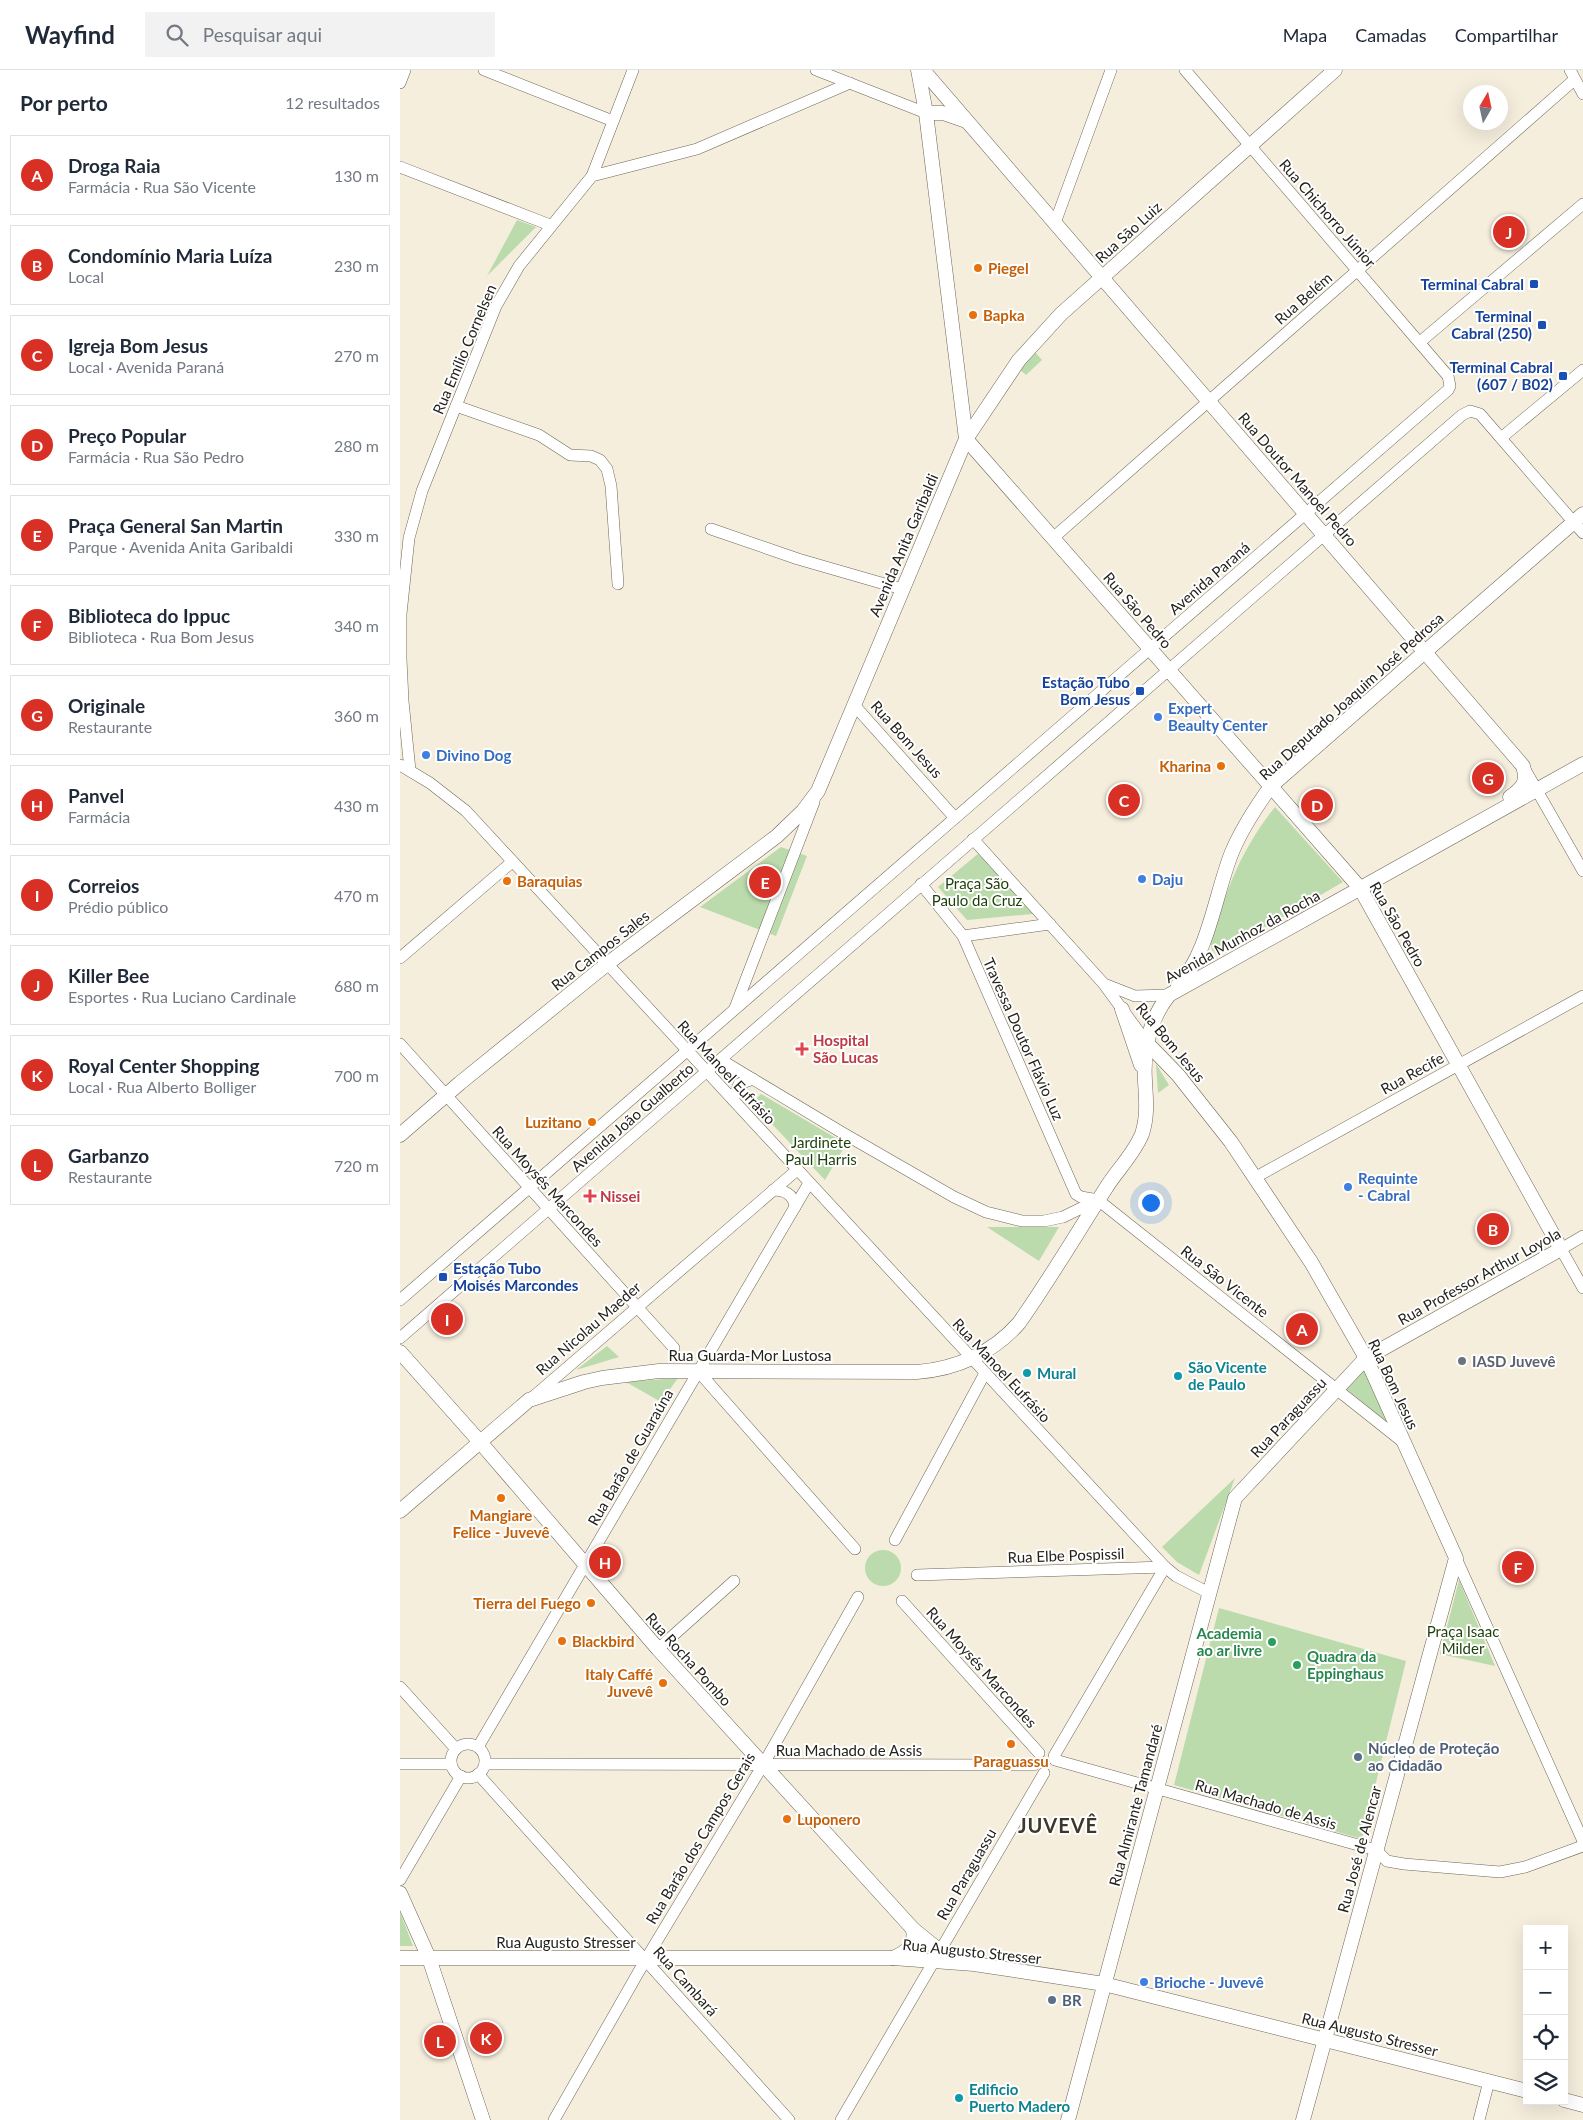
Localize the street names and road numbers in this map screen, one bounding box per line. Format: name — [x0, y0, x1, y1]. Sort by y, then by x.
street label: Rua Chichorro Júnior — [1276, 155, 1380, 271]
street label: Rua São Luiz — [1091, 198, 1165, 266]
street label: Rua Belém — [1271, 268, 1335, 328]
street label: Rua Emílio Cornelsen — [428, 281, 500, 417]
street label: Rua Doutor Manoel Pedro — [1235, 408, 1361, 550]
street label: Avenida Anita Garibaldi — [865, 471, 941, 619]
street label: Avenida Paraná — [1165, 538, 1253, 618]
street label: Rua São Pedro — [1100, 568, 1176, 652]
street label: Rua Deputado Joaquim José Pedrosa — [1255, 609, 1447, 783]
street label: Rua Bom Jesus — [868, 697, 946, 781]
street label: Rua São Pedro — [1366, 878, 1430, 970]
street label: Avenida Munhoz da Rocha — [1161, 886, 1323, 986]
street label: Rua Campos Sales — [547, 906, 653, 994]
street label: Travessa Doutor Flávio Luz — [980, 955, 1068, 1123]
street label: Rua Bom Jesus — [1133, 999, 1209, 1085]
street label: Rua Manoel Eufrásio — [674, 1016, 780, 1128]
street label: Rua Recife — [1377, 1048, 1447, 1098]
street label: Avenida João Gualberto — [567, 1059, 697, 1175]
street label: Rua Moysés Marcondes — [489, 1122, 607, 1250]
street label: Rua Professor Arthur Loyola — [1395, 1224, 1563, 1328]
street label: Rua São Vicente — [1178, 1241, 1272, 1321]
street label: Rua Nicolau Maeder — [532, 1277, 645, 1379]
street label: Rua Manoel Eufrásio — [949, 1314, 1055, 1426]
street label: Rua Bom Jesus — [1365, 1336, 1423, 1432]
street label: Rua Guarda-Mor Lustosa — [668, 1346, 832, 1364]
street label: Rua Paraguassu — [1246, 1373, 1330, 1461]
street label: Rua Barão de Guaraúna — [584, 1386, 676, 1528]
street label: Rua Elbe Pospissil — [1007, 1544, 1125, 1566]
street label: Rua Moysés Marcondes — [923, 1603, 1041, 1731]
street label: Rua Rocha Pombo — [642, 1609, 736, 1709]
street label: Rua Almirante Tamandaré — [1105, 1722, 1165, 1888]
street label: Rua Machado de Assis — [776, 1741, 922, 1759]
street label: Rua Barão dos Campos Gerais — [642, 1749, 758, 1927]
street label: Rua Machado de Assis — [1193, 1775, 1339, 1833]
street label: Rua José de Alencar — [1333, 1783, 1385, 1915]
street label: Rua Paraguassu — [933, 1825, 999, 1923]
street label: Rua Augusto Stresser — [496, 1933, 636, 1951]
street label: Rua Augusto Stresser — [902, 1935, 1043, 1967]
street label: Rua Cambará — [650, 1943, 722, 2019]
street label: Rua Augusto Stresser — [1300, 2008, 1440, 2060]

